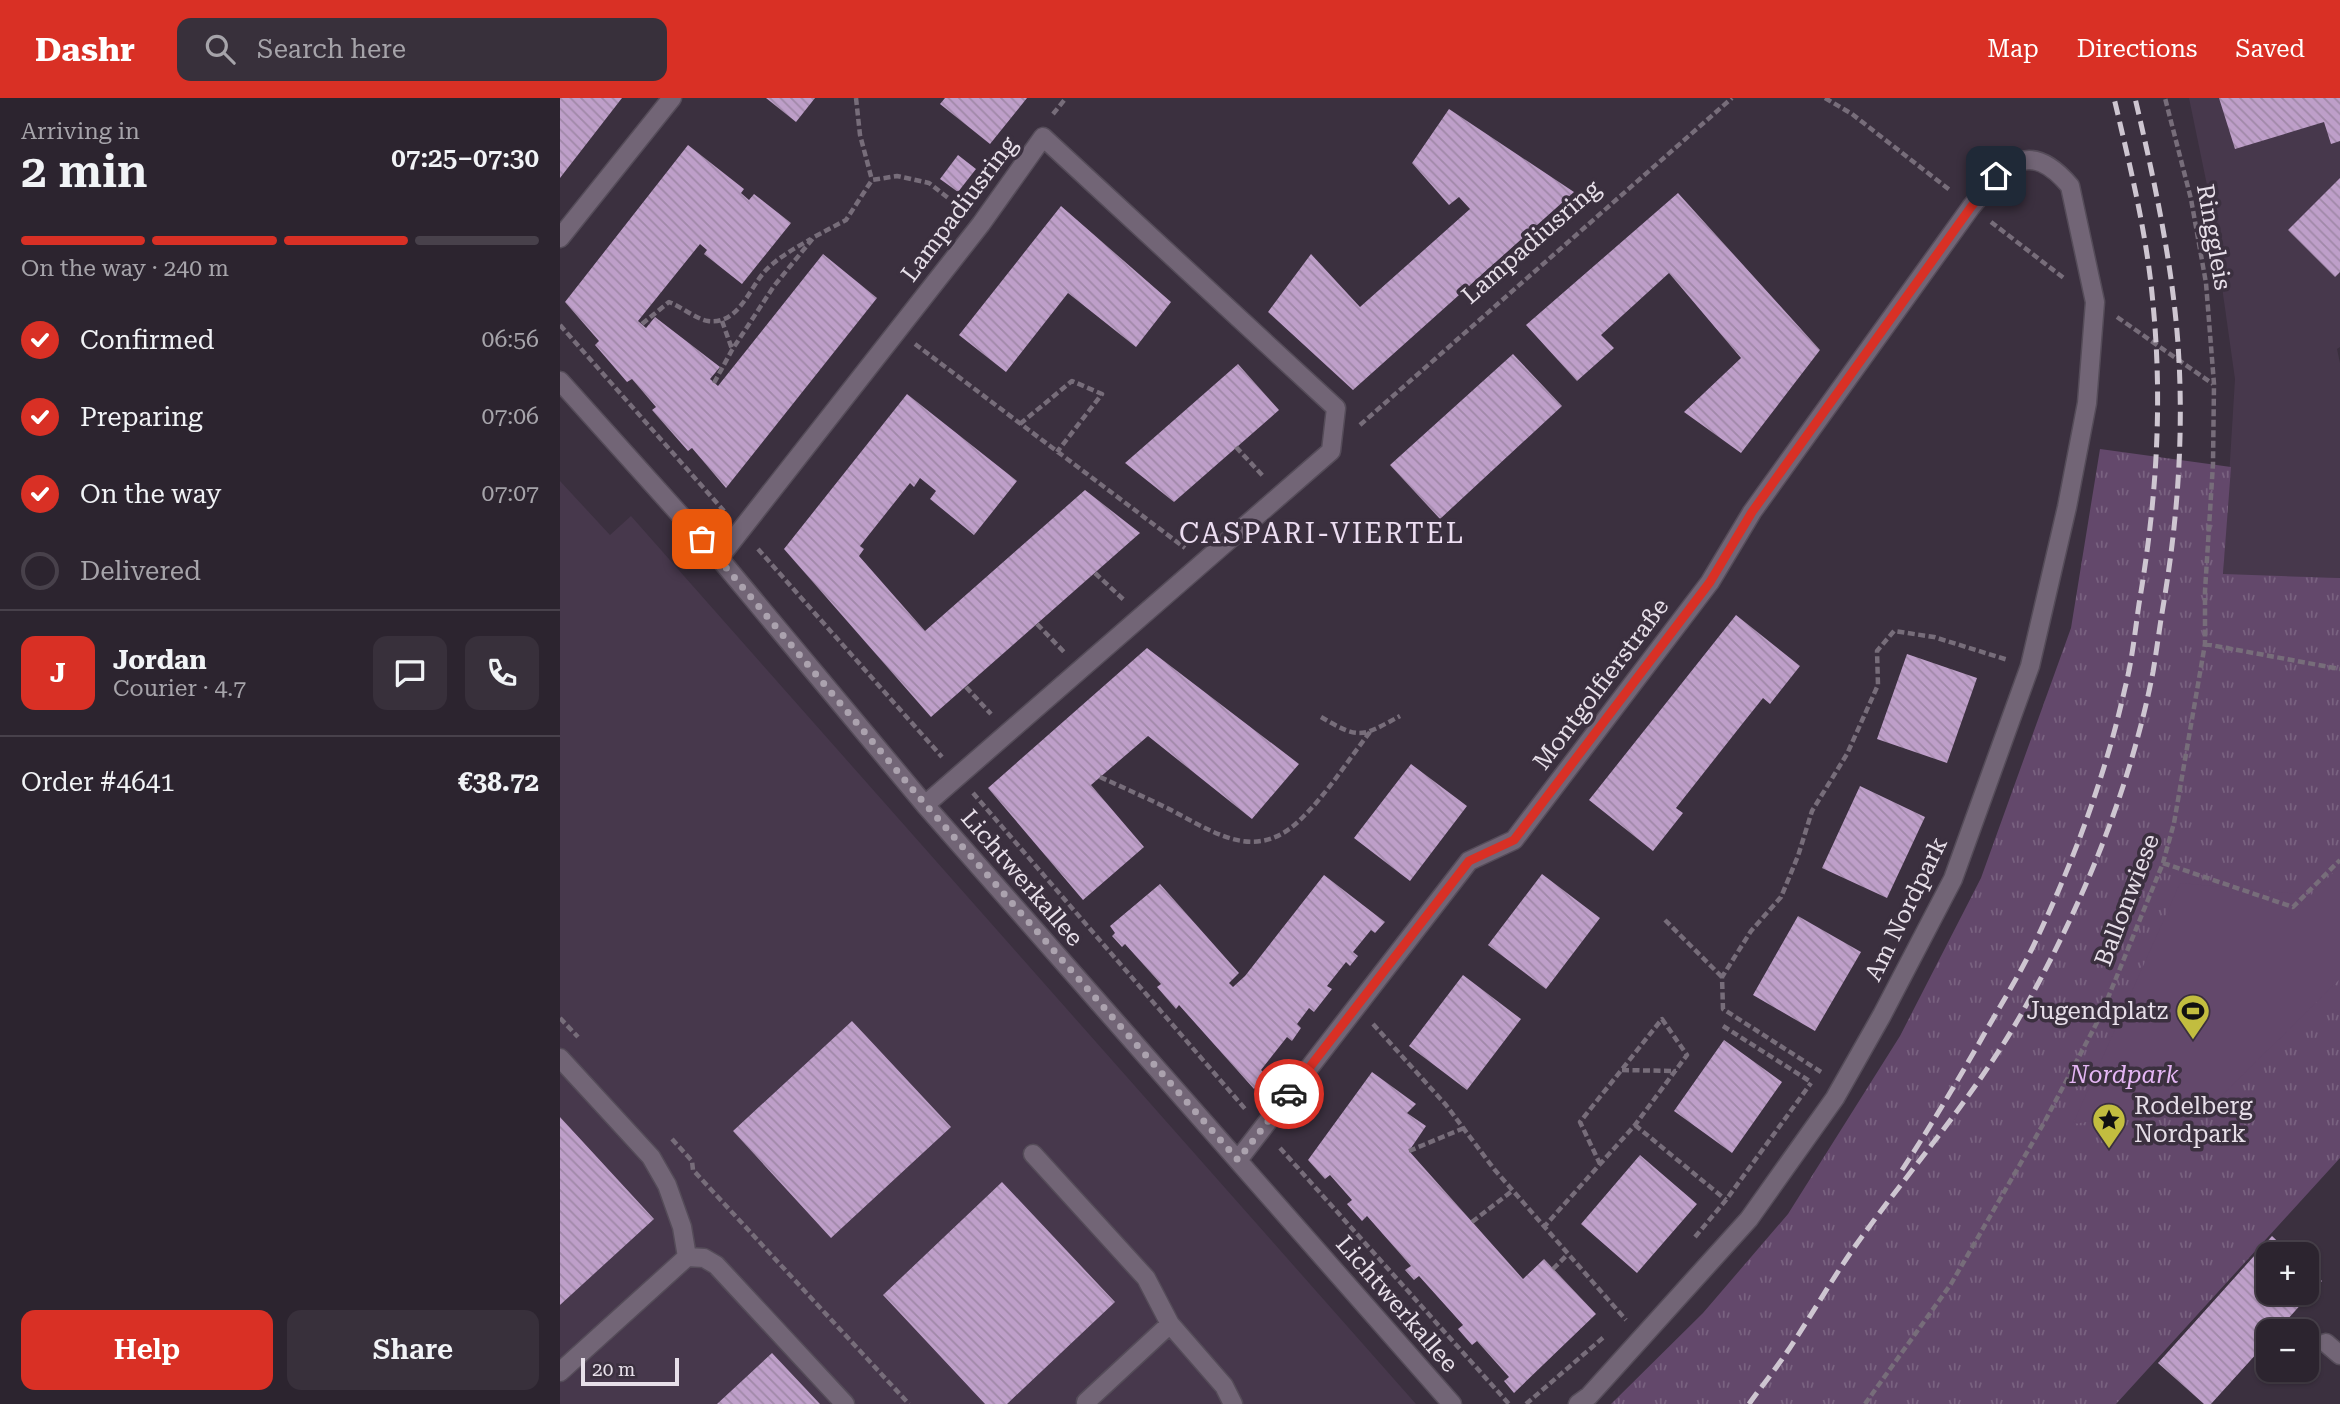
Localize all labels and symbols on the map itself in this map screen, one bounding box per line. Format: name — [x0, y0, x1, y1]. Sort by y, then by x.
street label: Lampadiusring — [895, 131, 1023, 287]
pin — [1966, 146, 2026, 206]
street label: Lampadiusring — [1456, 174, 1606, 310]
street label: Ringgleis — [2191, 182, 2237, 292]
pin — [672, 509, 732, 569]
district label: CASPARI-VIERTEL — [1179, 517, 1465, 550]
street label: Montgolfierstraße — [1527, 593, 1675, 775]
street label: Lichtwerkallee — [955, 804, 1089, 952]
street label: Ballonwiese — [2089, 830, 2165, 970]
street label: Am Nordpark — [1859, 832, 1953, 986]
sports icon: Jugendplatz — [2174, 992, 2212, 1041]
place label: Jugendplatz — [2026, 997, 2168, 1025]
courier — [1254, 1059, 1324, 1129]
park label: Nordpark — [2069, 1061, 2178, 1089]
place label: Rodelberg Nordpark — [2134, 1092, 2253, 1148]
place icon: Rodelberg Nordpark — [2090, 1101, 2128, 1150]
street label: Lichtwerkallee — [1330, 1230, 1464, 1378]
scale bar — [581, 1355, 679, 1387]

